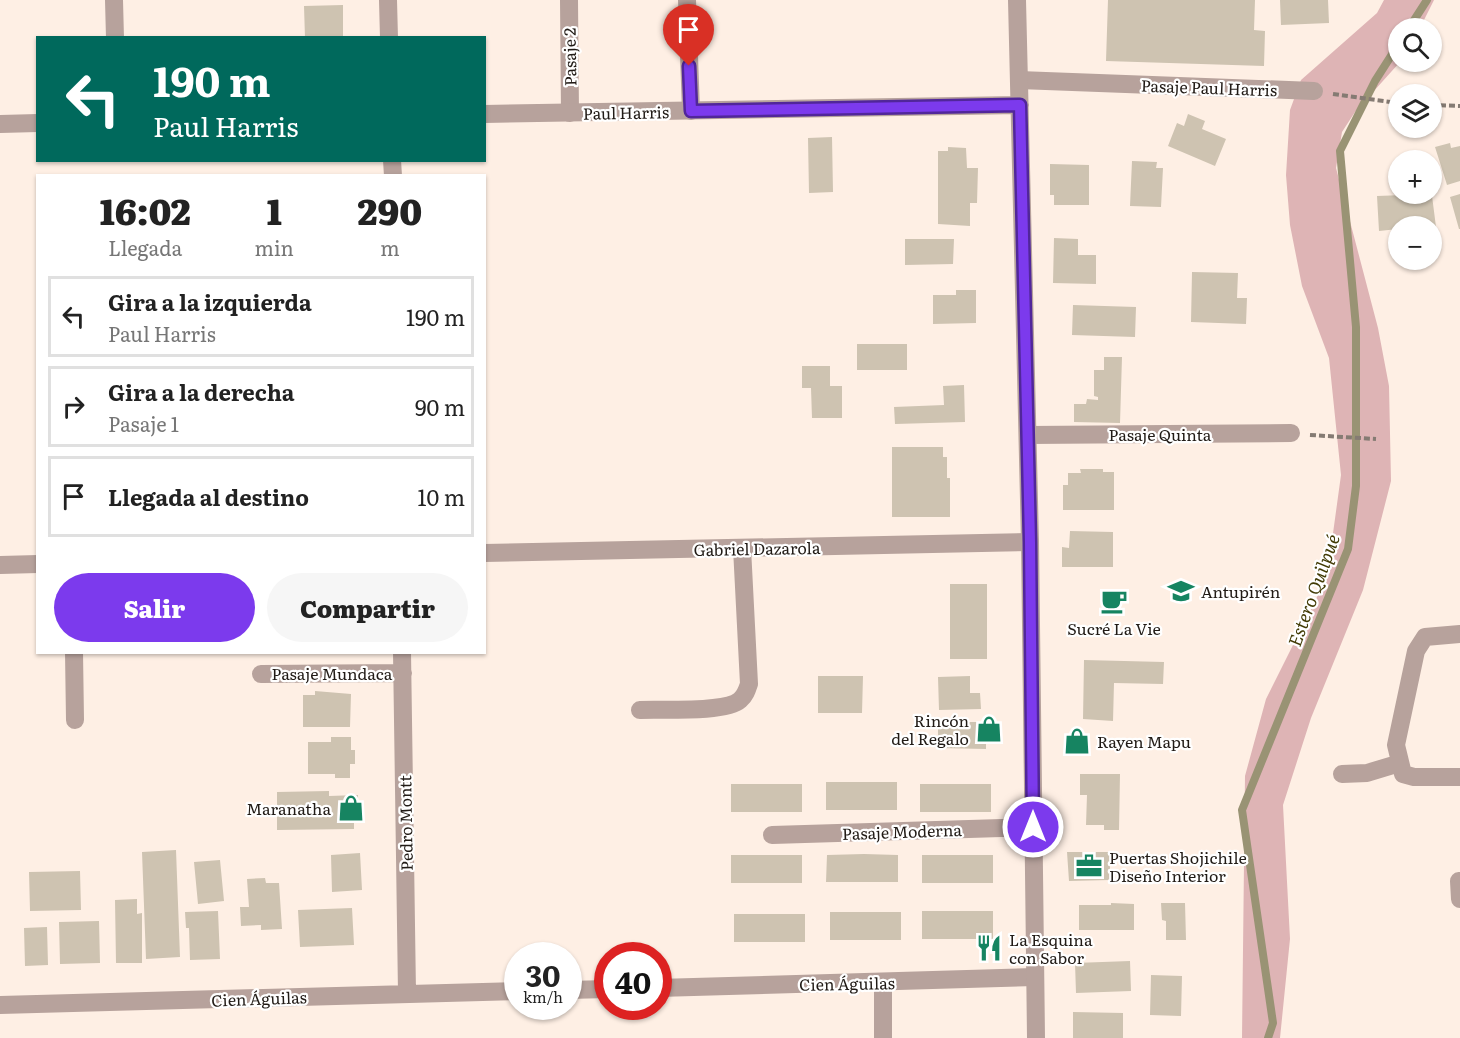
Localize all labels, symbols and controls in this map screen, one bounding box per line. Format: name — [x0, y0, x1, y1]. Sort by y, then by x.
pin — [663, 4, 714, 66]
icon: arrive — [672, 13, 705, 46]
map controls — [1388, 18, 1442, 270]
button: search — [1388, 18, 1442, 72]
street label: Pasaje 2 — [556, 28, 582, 86]
text: 190 m — [153, 48, 271, 110]
icon: left — [54, 60, 132, 138]
street label: Pasaje Paul Harris — [1140, 73, 1278, 101]
button: layers — [1388, 84, 1442, 138]
street label: Paul Harris — [583, 99, 669, 125]
text: Paul Harris — [153, 105, 298, 145]
button: + — [1388, 150, 1442, 204]
text: 16:02 — [100, 183, 191, 236]
text: 1 — [267, 183, 282, 236]
text: 290 — [357, 183, 422, 236]
button: − — [1388, 216, 1442, 270]
text: Llegada — [108, 232, 182, 262]
text: min — [255, 232, 294, 262]
text: m — [380, 232, 400, 262]
text: Gira a la izquierda — [108, 285, 312, 318]
icon: left — [57, 300, 90, 333]
text: 190 m — [406, 300, 465, 333]
text: Paul Harris — [108, 318, 216, 348]
text: Gira a la derecha — [108, 375, 295, 408]
icon: right — [57, 390, 90, 423]
text: 90 m — [415, 390, 465, 423]
text: Pasaje 1 — [108, 408, 179, 438]
street label: Pasaje Quinta — [1109, 422, 1212, 446]
icon: arrive — [57, 480, 90, 513]
text: Llegada al destino — [108, 480, 309, 513]
text: 10 m — [418, 480, 465, 513]
water label: Estero Quilpué — [1280, 530, 1346, 650]
street label: Gabriel Dazarola — [693, 535, 821, 561]
button: Salir — [54, 573, 255, 642]
button: Compartir — [267, 573, 468, 642]
school or university icon: Antupirén — [1166, 576, 1196, 606]
place label: Antupirén — [1201, 579, 1281, 603]
cafe icon: Sucré La Vie — [1099, 586, 1129, 616]
place label: Sucré La Vie — [1067, 616, 1161, 640]
street label: Pasaje Mundaca — [272, 661, 393, 685]
place label: Rincón del Regalo — [891, 708, 969, 750]
shop icon: Rincón del Regalo — [974, 714, 1004, 744]
shop icon: Rayen Mapu — [1062, 726, 1092, 756]
place label: Rayen Mapu — [1097, 729, 1191, 753]
street label: Pedro Montt — [392, 774, 418, 871]
shop icon: Maranatha — [336, 793, 366, 823]
position arrow — [1001, 795, 1065, 859]
place label: Maranatha — [246, 796, 331, 820]
street label: Pasaje Moderna — [842, 817, 963, 845]
place label: Puertas Shojichile Diseño Interior — [1109, 845, 1247, 887]
office icon: Puertas Shojichile Diseño Interior — [1074, 851, 1104, 881]
place label: La Esquina con Sabor — [1009, 927, 1093, 969]
restaurant icon: La Esquina con Sabor — [974, 933, 1004, 963]
speed limit sign: 40 — [594, 942, 672, 1020]
text: 30 — [525, 952, 561, 996]
street label: Cien Águilas — [799, 970, 895, 996]
street label: Cien Águilas — [211, 984, 307, 1012]
text: km/h — [523, 985, 563, 1008]

